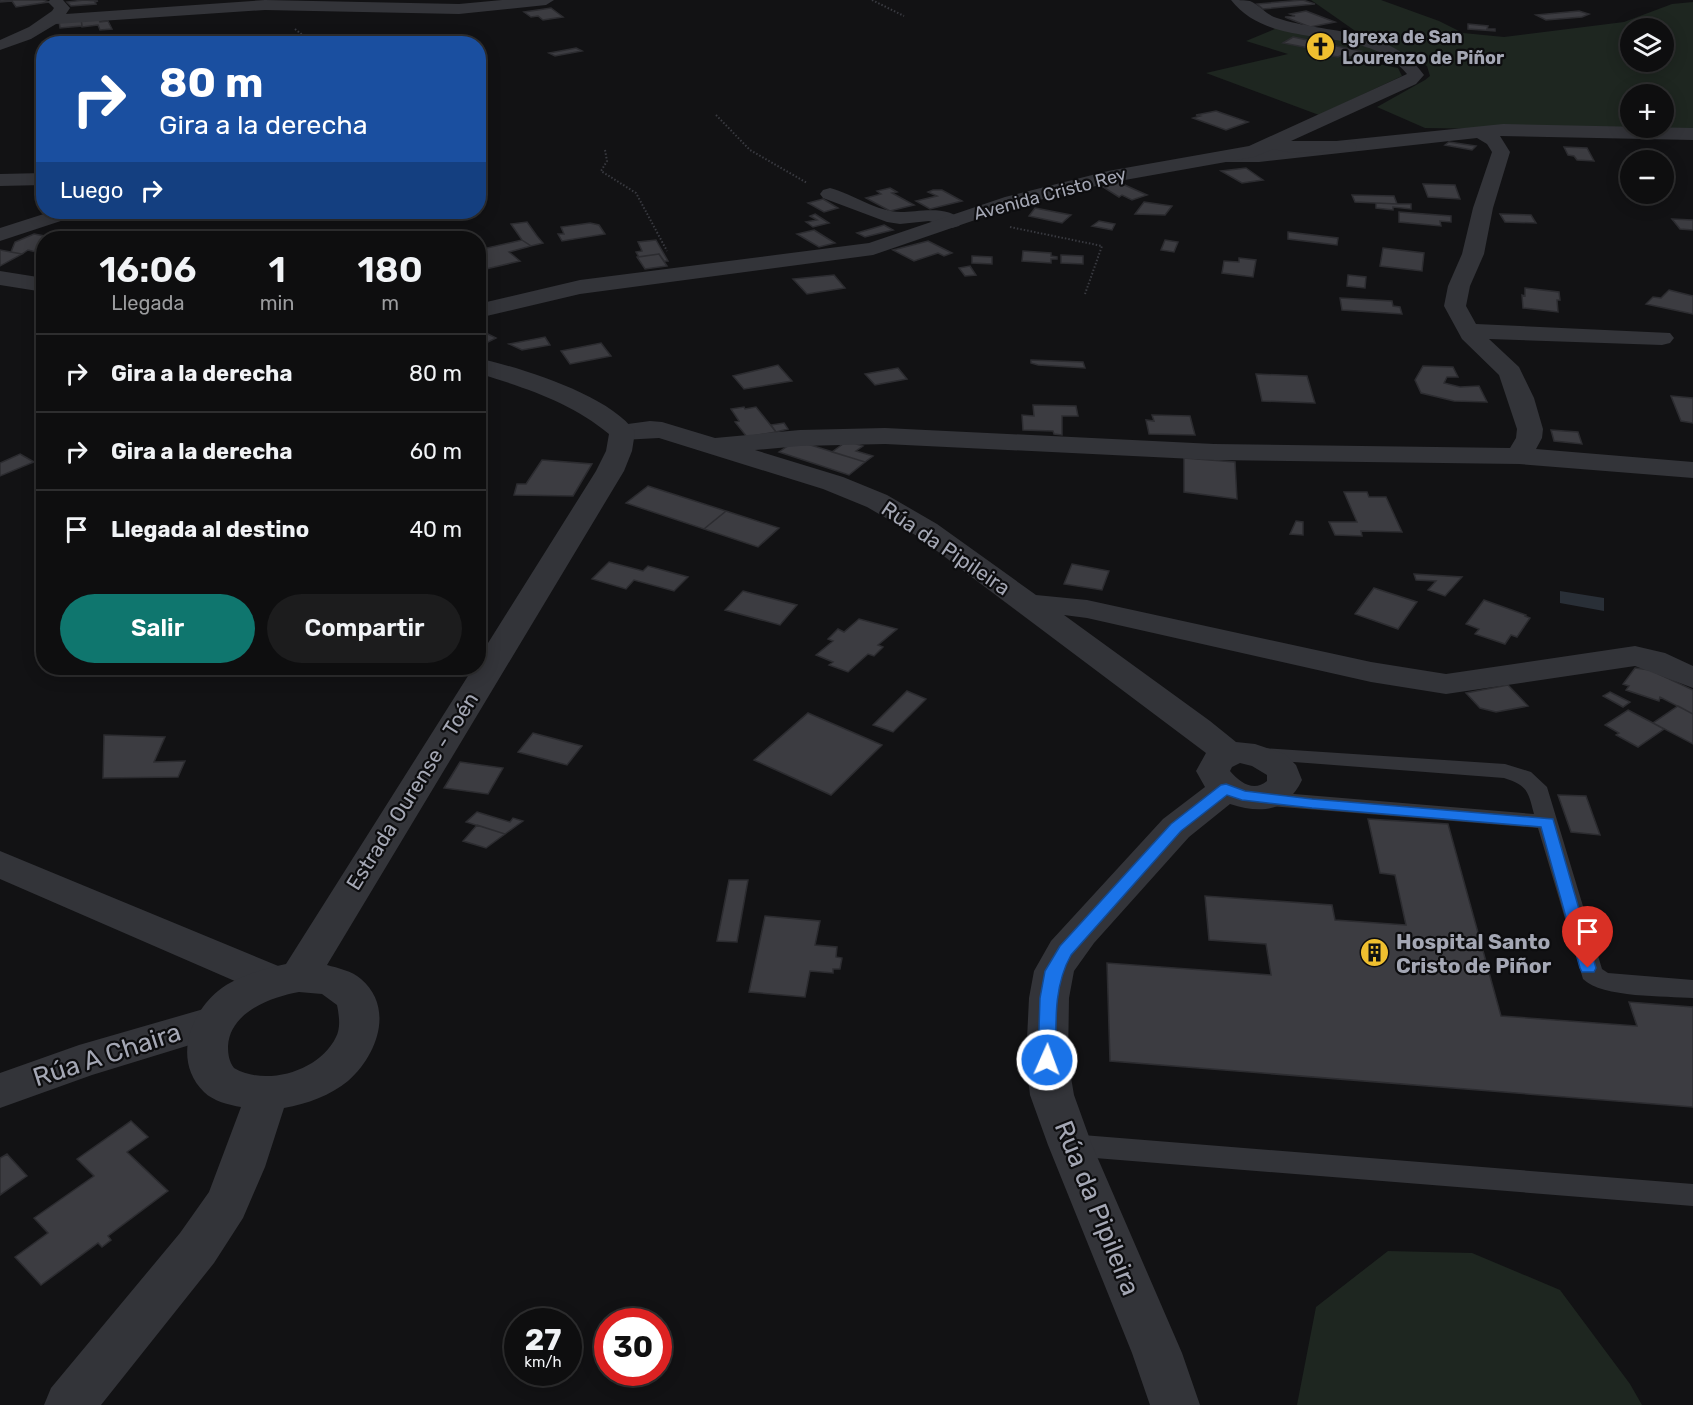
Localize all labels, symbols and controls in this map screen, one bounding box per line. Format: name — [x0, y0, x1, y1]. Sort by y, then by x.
map controls — [1620, 18, 1674, 204]
button: layers — [1620, 18, 1674, 72]
place label: Igrexa de San Lourenzo de Piñor — [1342, 26, 1504, 69]
church icon: Igrexa de San Lourenzo de Piñor — [1305, 31, 1337, 63]
text: 80 m — [159, 58, 263, 108]
icon: right — [60, 60, 138, 138]
button: + — [1620, 84, 1674, 138]
text: Gira a la derecha — [159, 109, 368, 141]
button: − — [1620, 150, 1674, 204]
street label: Avenida Cristo Rey — [971, 163, 1129, 225]
icon: right — [135, 174, 168, 207]
text: Luego — [60, 177, 123, 204]
text: 16:06 — [99, 248, 197, 291]
text: 1 — [268, 248, 286, 291]
text: 180 — [358, 248, 423, 291]
text: Llegada — [111, 291, 184, 315]
text: min — [260, 291, 294, 315]
text: m — [381, 291, 399, 315]
icon: right — [60, 357, 93, 390]
text: Gira a la derecha — [111, 360, 292, 387]
text: 80 m — [409, 360, 462, 387]
icon: right — [60, 435, 93, 468]
text: Gira a la derecha — [111, 438, 292, 465]
text: 60 m — [410, 438, 462, 465]
street label: Rúa da Pipileira — [877, 496, 1015, 600]
icon: arrive — [60, 513, 93, 546]
text: Llegada al destino — [111, 516, 309, 543]
text: 40 m — [409, 516, 462, 543]
button: Salir — [60, 594, 255, 663]
button: Compartir — [267, 594, 462, 663]
street label: Estrada Ourense - Toén — [341, 687, 483, 895]
pin — [1562, 906, 1613, 968]
icon: arrive — [1571, 915, 1604, 948]
place label: Hospital Santo Cristo de Piñor — [1396, 929, 1552, 978]
building icon: Hospital Santo Cristo de Piñor — [1359, 937, 1391, 969]
street label: Rúa A Chaira — [29, 1017, 185, 1093]
position arrow — [1015, 1028, 1079, 1092]
street label: Rúa da Pipileira — [1048, 1116, 1146, 1300]
speed limit sign: 30 — [594, 1308, 672, 1386]
text: 27 — [525, 1322, 561, 1358]
text: km/h — [524, 1353, 562, 1371]

